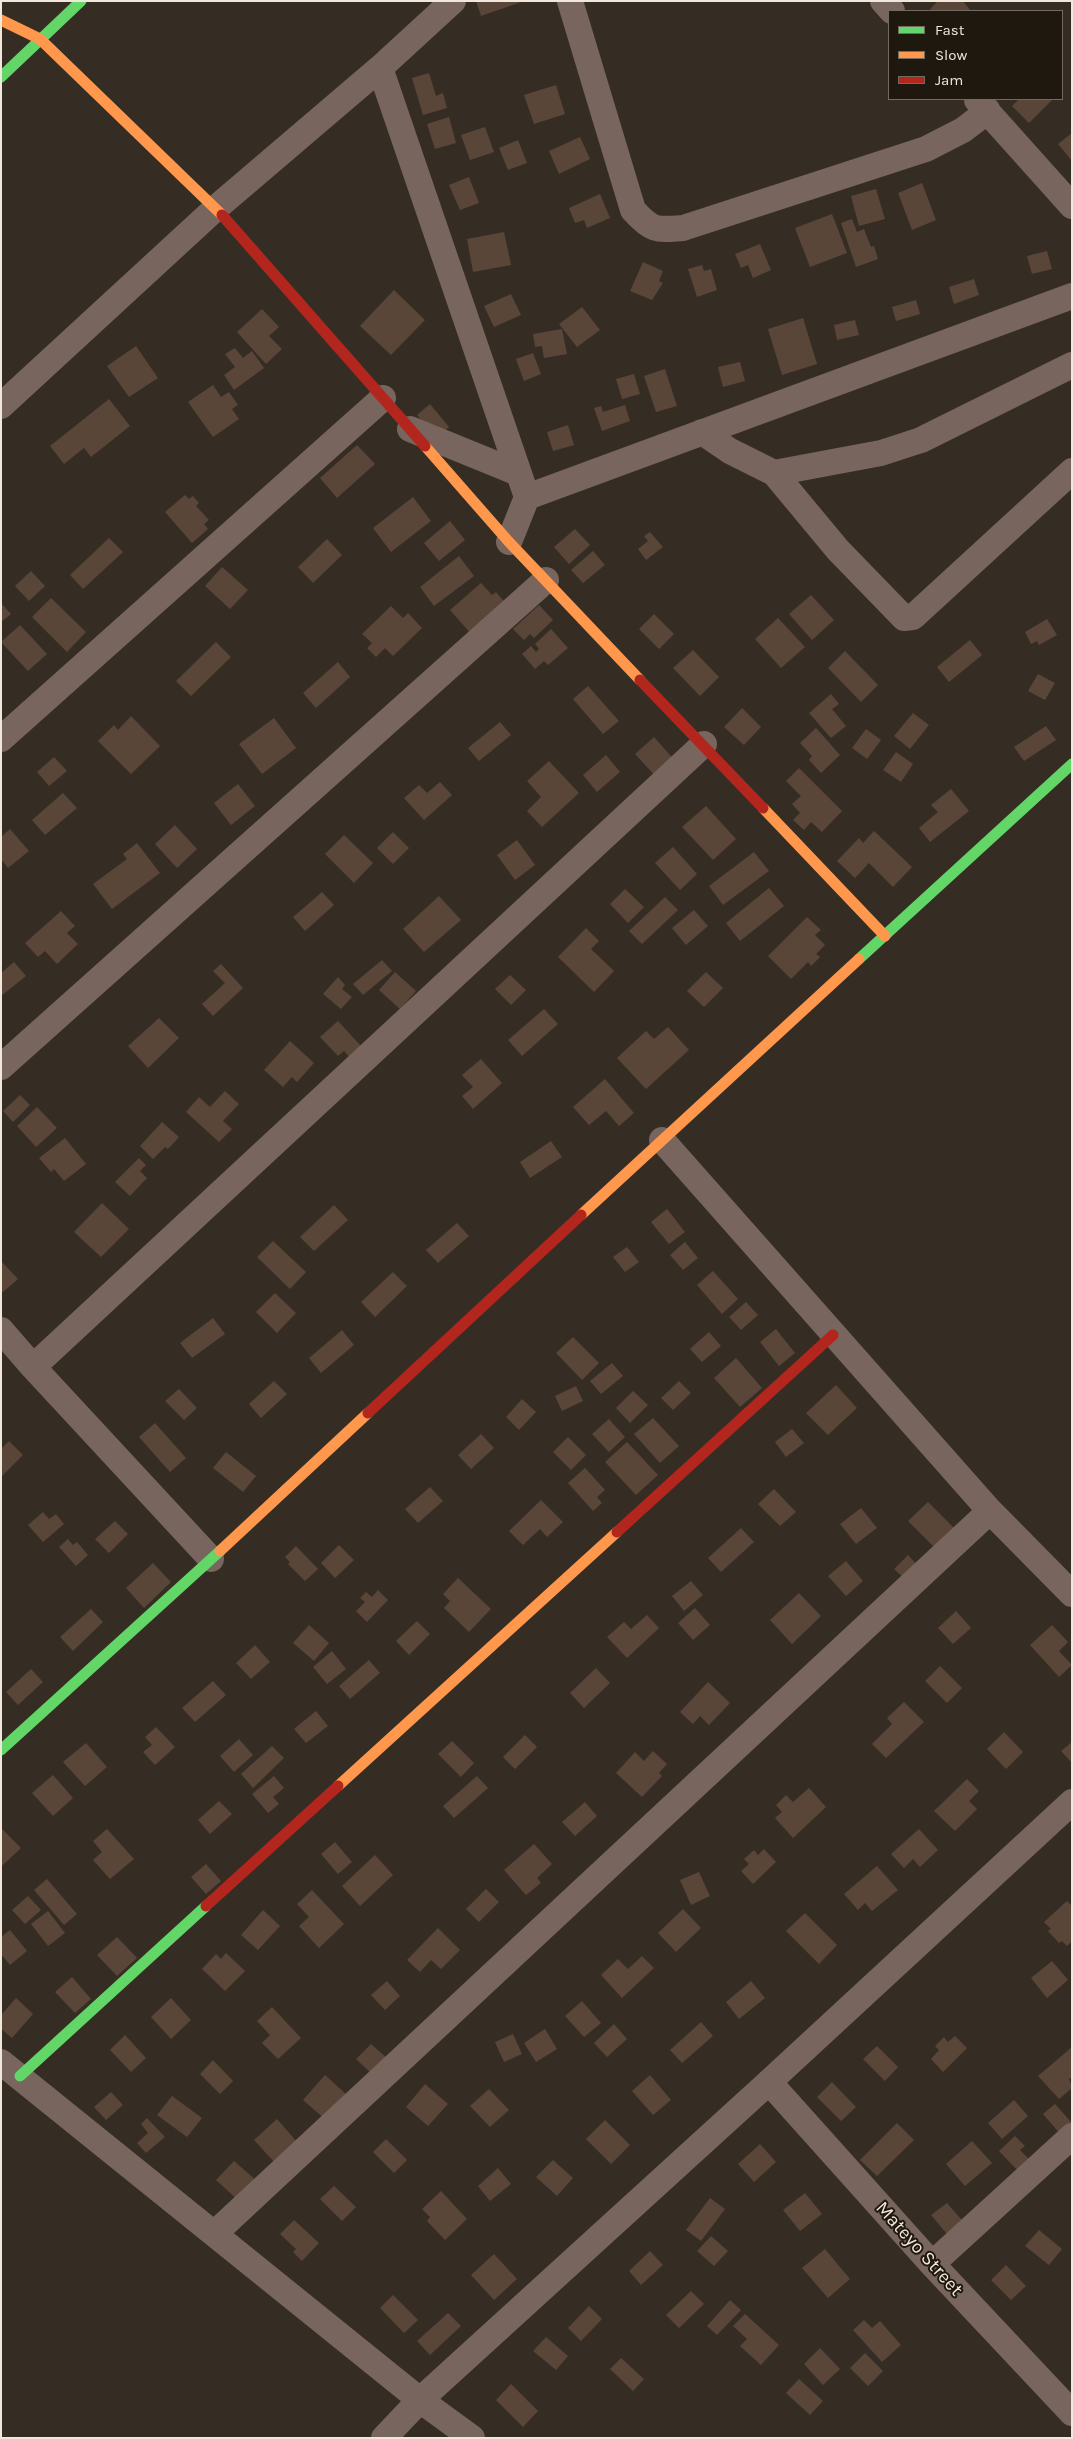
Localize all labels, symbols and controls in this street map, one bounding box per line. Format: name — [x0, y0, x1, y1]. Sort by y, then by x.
legend — [888, 10, 1063, 100]
text: Fast — [935, 21, 964, 39]
text: Slow — [935, 46, 967, 64]
text: Jam — [935, 71, 963, 89]
street label: Mateyo Street — [871, 2197, 967, 2301]

